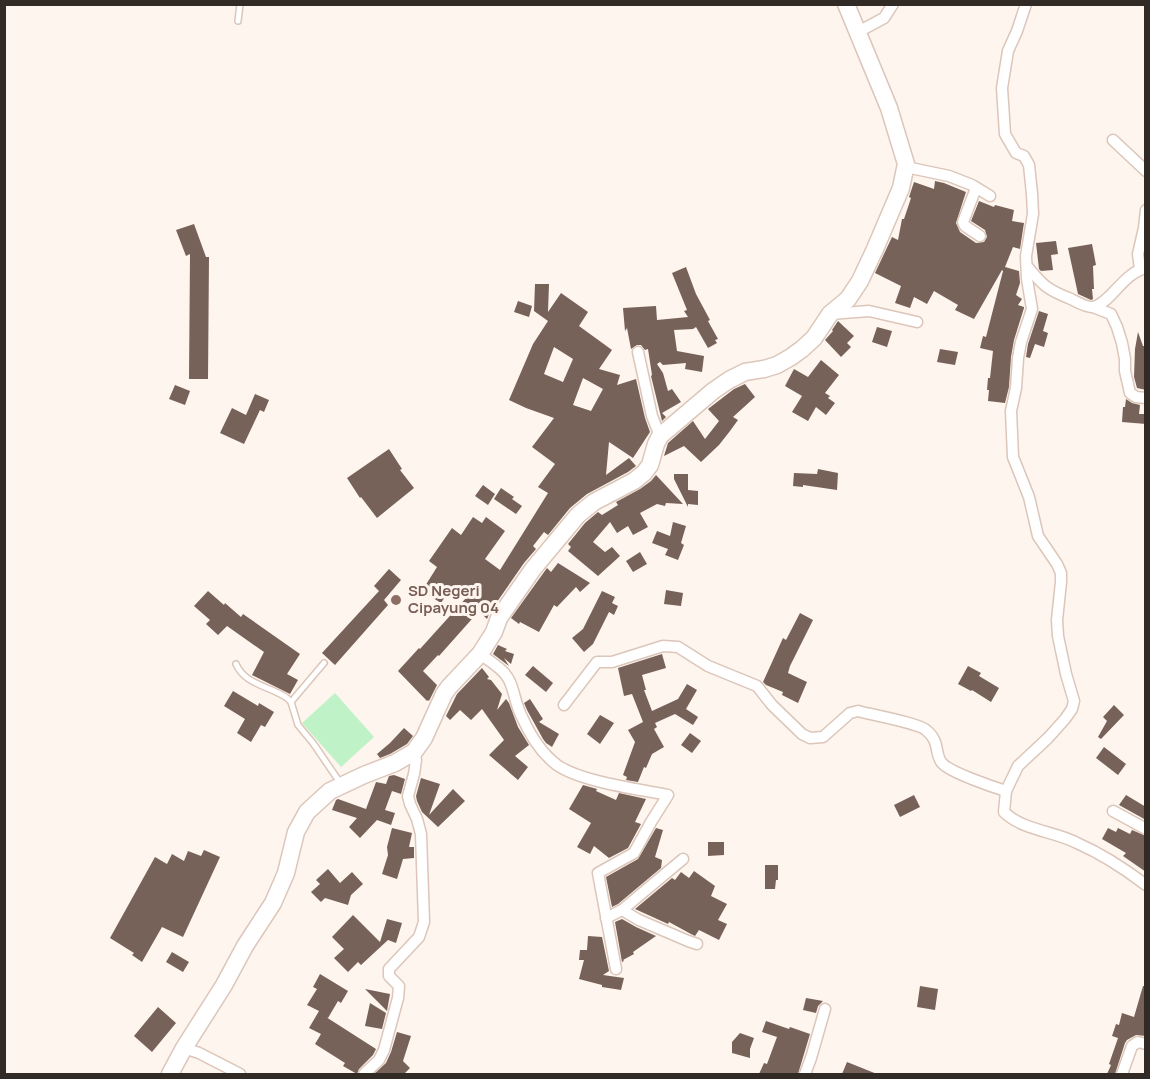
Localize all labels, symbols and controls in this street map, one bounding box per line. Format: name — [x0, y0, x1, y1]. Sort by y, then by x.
place label: SD Negeri Cipayung 04 — [408, 580, 499, 618]
marker: SD Negeri Cipayung 04 — [389, 593, 403, 607]

